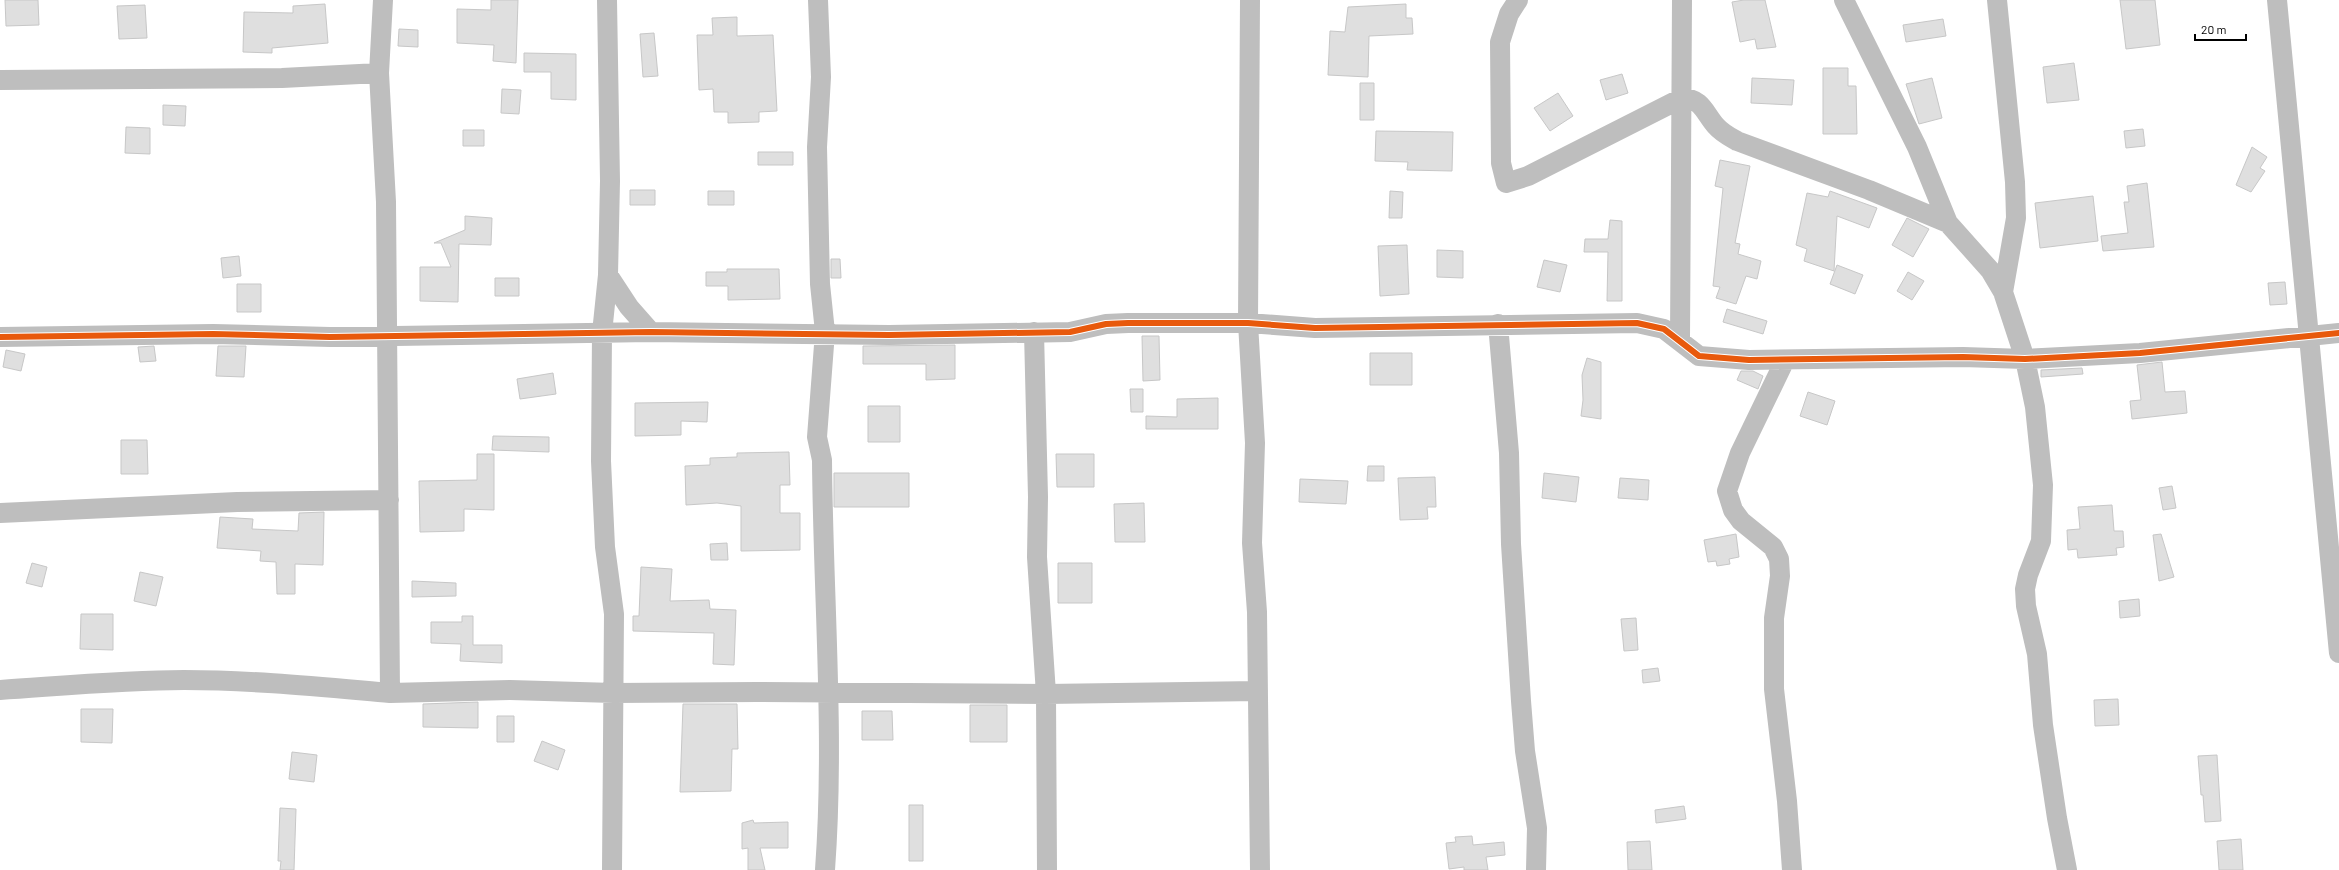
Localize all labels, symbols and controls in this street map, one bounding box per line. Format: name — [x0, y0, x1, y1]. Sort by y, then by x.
scale bar — [2195, 16, 2246, 42]
text: 20 m — [2201, 22, 2227, 36]

